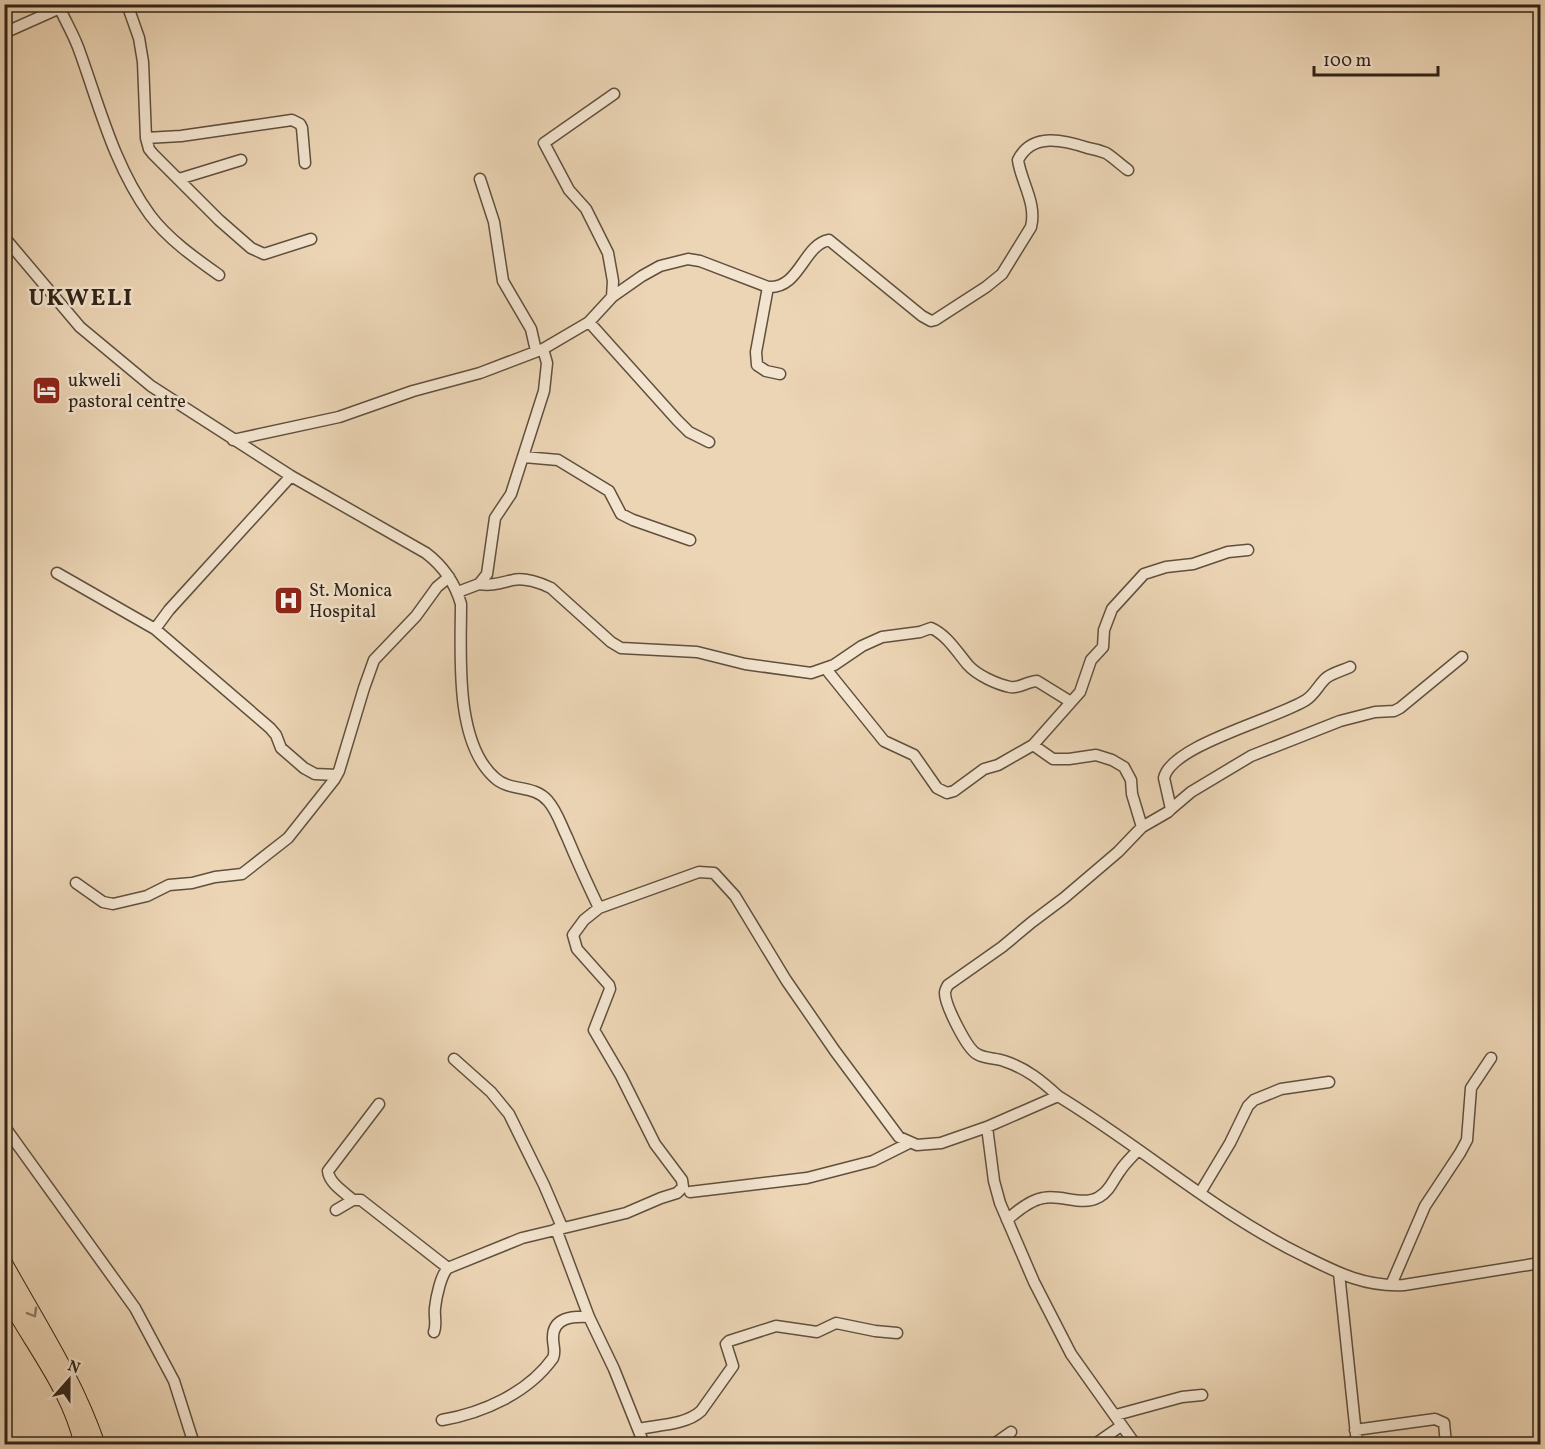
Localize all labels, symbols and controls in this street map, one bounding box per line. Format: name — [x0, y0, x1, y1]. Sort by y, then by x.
scale bar — [1314, 39, 1438, 77]
text: 100 m — [1323, 49, 1372, 74]
district label: UKWELI — [28, 282, 134, 316]
place label: ukweli pastoral centre — [68, 369, 186, 415]
hotel icon: ukweli pastoral centre — [31, 375, 63, 407]
place label: St. Monica Hospital — [309, 579, 392, 625]
hospital icon: St. Monica Hospital — [272, 585, 304, 617]
one-way arrow — [26, 1306, 38, 1317]
north arrow — [39, 1350, 99, 1410]
text: N — [64, 1356, 83, 1380]

